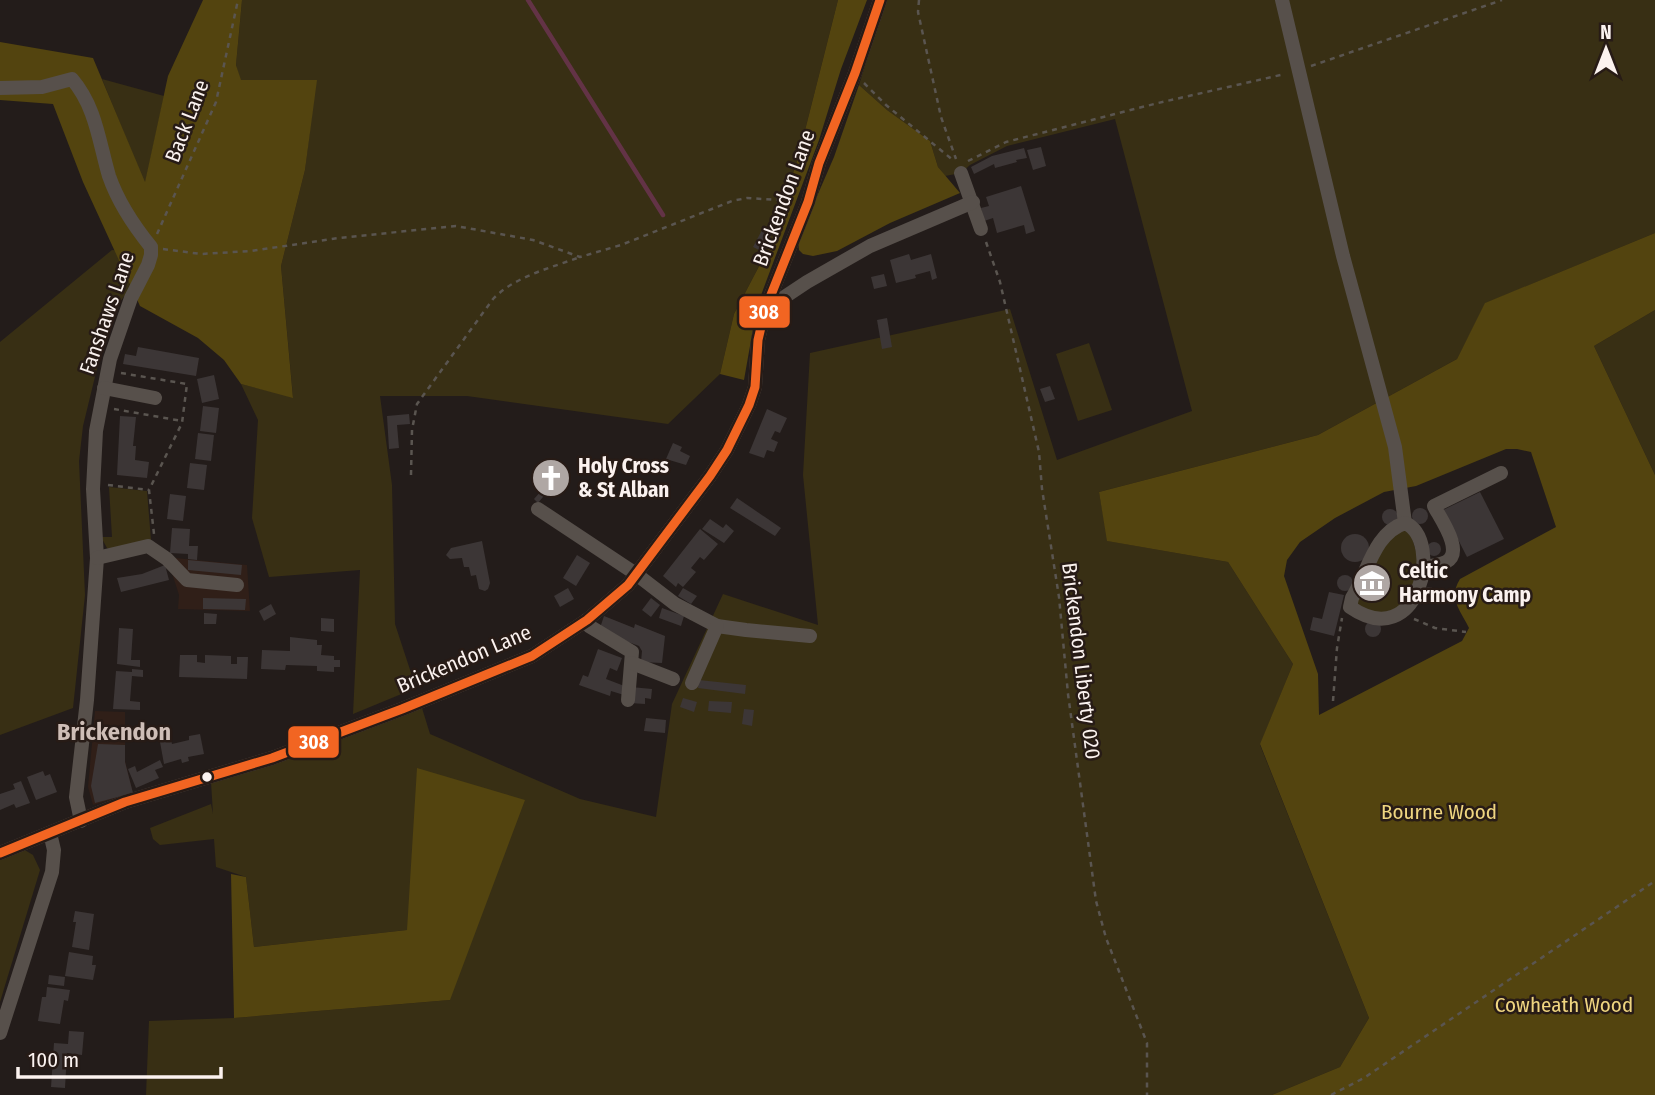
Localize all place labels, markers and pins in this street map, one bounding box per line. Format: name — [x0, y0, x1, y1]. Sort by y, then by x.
place label: Holy Cross & St Alban — [578, 453, 669, 503]
church icon: Holy Cross & St Alban — [530, 457, 572, 499]
place label: Celtic Harmony Camp — [1399, 558, 1531, 608]
museum icon: Celtic Harmony Camp — [1351, 562, 1393, 604]
unlabelled marker — [200, 770, 214, 784]

